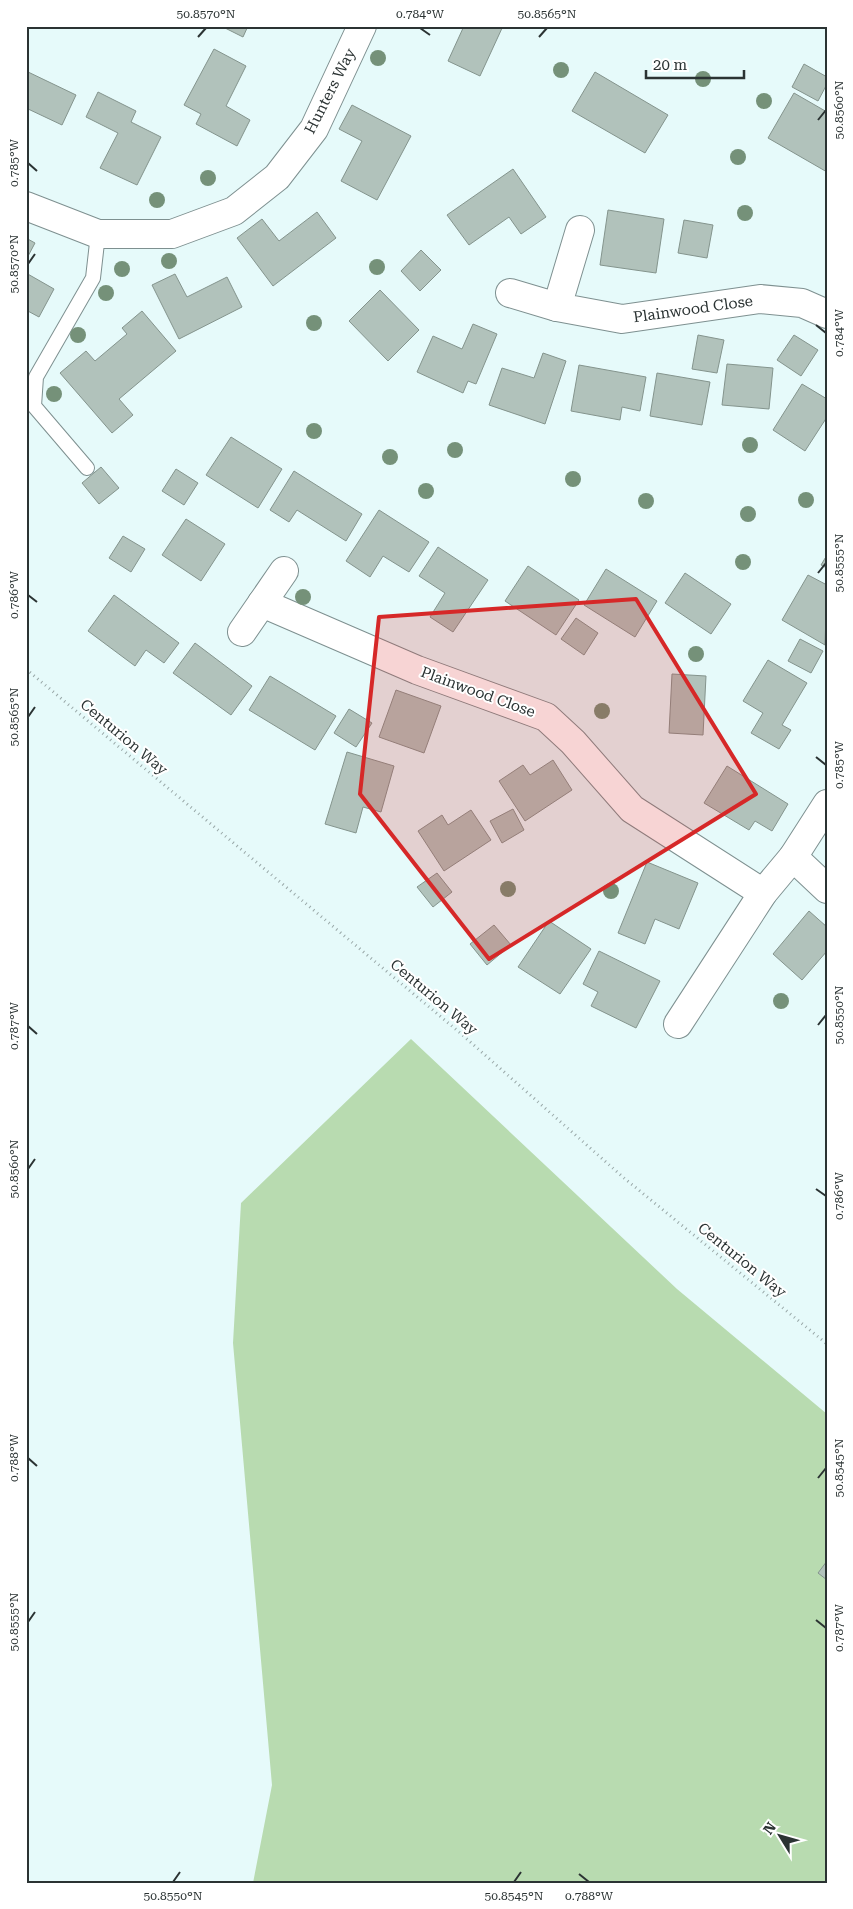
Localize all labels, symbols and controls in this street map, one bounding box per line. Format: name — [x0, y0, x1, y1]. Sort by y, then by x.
text: 50.8570°N — [177, 7, 236, 21]
text: 0.784°W — [396, 7, 445, 21]
text: 50.8565°N — [518, 7, 577, 21]
street label: Hunters Way — [301, 45, 359, 137]
scale bar — [646, 48, 743, 80]
text: 20 m — [653, 56, 688, 74]
text: 50.8560°N — [832, 80, 846, 139]
text: 0.785°W — [7, 138, 21, 187]
text: 50.8570°N — [7, 234, 21, 293]
street label: Plainwood Close — [632, 292, 754, 326]
text: 0.784°W — [832, 308, 846, 357]
text: 50.8555°N — [832, 533, 846, 592]
text: 0.786°W — [7, 570, 21, 619]
street label: Plainwood Close — [418, 663, 538, 721]
text: 50.8565°N — [7, 687, 21, 746]
street label: Centurion Way — [77, 695, 171, 779]
text: 0.785°W — [832, 740, 846, 789]
street label: Centurion Way — [387, 955, 481, 1039]
text: 50.8550°N — [832, 985, 846, 1044]
text: 0.787°W — [7, 1001, 21, 1050]
text: 50.8560°N — [7, 1139, 21, 1198]
text: 0.786°W — [832, 1171, 846, 1220]
street label: Centurion Way — [694, 1219, 790, 1301]
text: 0.788°W — [7, 1433, 21, 1482]
text: 50.8545°N — [832, 1438, 846, 1497]
text: 50.8555°N — [7, 1592, 21, 1651]
text: 0.787°W — [832, 1603, 846, 1652]
north arrow — [756, 1812, 806, 1862]
text: N — [760, 1819, 779, 1837]
text: 50.8550°N — [144, 1889, 203, 1903]
text: 50.8545°N — [485, 1889, 544, 1903]
text: 0.788°W — [565, 1889, 614, 1903]

